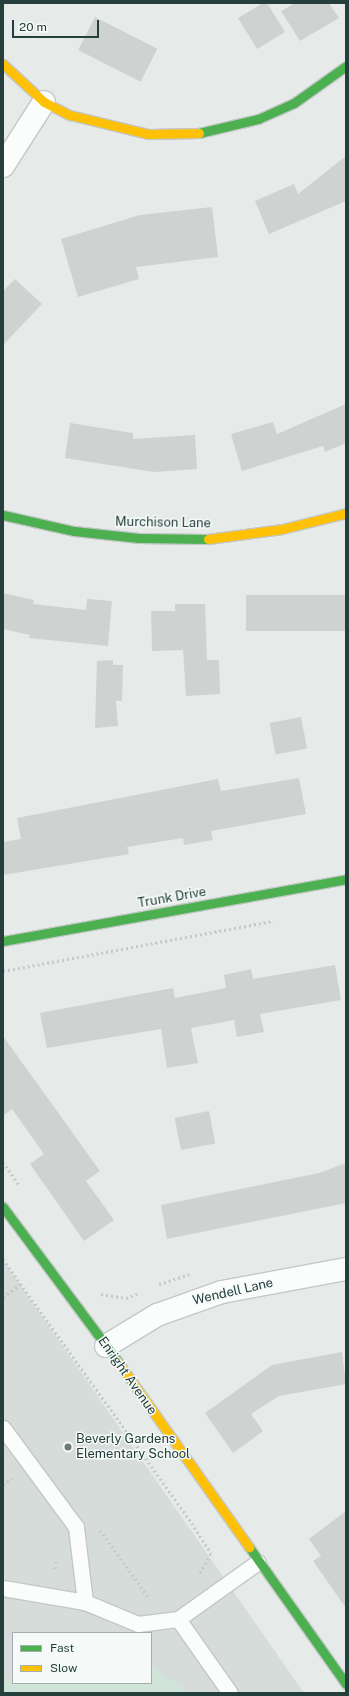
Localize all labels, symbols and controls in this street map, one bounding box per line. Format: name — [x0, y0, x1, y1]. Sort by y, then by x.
scale bar — [14, 12, 101, 38]
text: 20 m — [19, 20, 47, 34]
street label: Murchison Lane — [115, 514, 211, 532]
street label: Trunk Drive — [137, 884, 207, 912]
street label: Wendell Lane — [191, 1275, 275, 1309]
street label: Enright Avenue — [94, 1334, 160, 1418]
place label: Beverly Gardens Elementary School — [76, 1432, 190, 1463]
marker: Beverly Gardens Elementary School — [63, 1442, 73, 1452]
legend — [12, 1632, 152, 1684]
text: Fast — [50, 1641, 74, 1655]
text: Slow — [50, 1661, 77, 1675]

